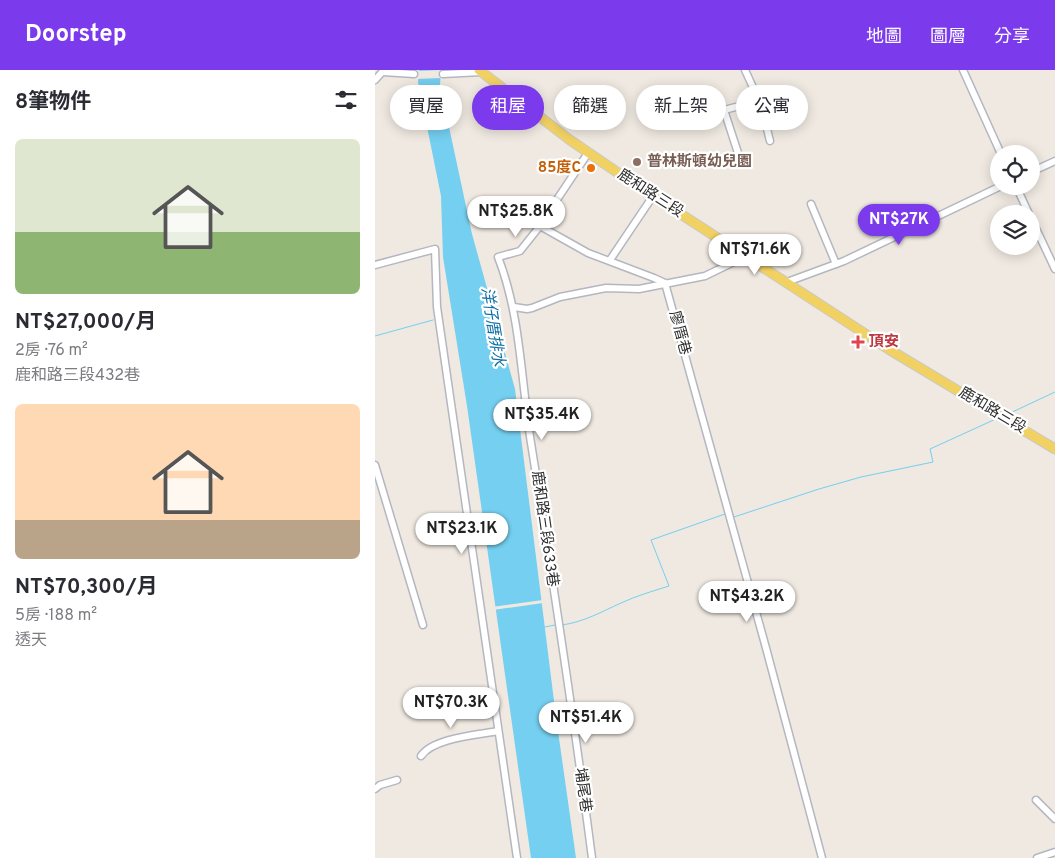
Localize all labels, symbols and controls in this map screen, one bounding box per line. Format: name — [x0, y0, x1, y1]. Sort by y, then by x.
text: Doorstep — [25, 20, 127, 50]
text: 地圖 — [866, 26, 902, 49]
text: 圖層 — [930, 26, 966, 49]
text: 分享 — [994, 26, 1030, 49]
chip: 買屋 — [390, 85, 462, 130]
chip: 租屋 — [472, 85, 544, 130]
chip: 篩選 — [554, 85, 626, 130]
chip: 新上架 — [636, 85, 726, 130]
chip: 公寓 — [736, 85, 808, 130]
icon: filters — [332, 86, 360, 114]
text: 8筆物件 — [15, 89, 91, 116]
map controls — [990, 145, 1040, 255]
button: locate — [990, 145, 1040, 195]
place label: 普林斯頓幼兒園 — [647, 152, 752, 172]
marker: 普林斯頓幼兒園 — [631, 156, 643, 168]
place label: 85度C — [538, 158, 581, 178]
marker: 85度C — [585, 162, 597, 174]
street label: 鹿和路三段 — [613, 166, 687, 222]
icon: home — [143, 172, 233, 262]
pin: NT$25.8K — [464, 196, 568, 238]
text: NT$25.8K — [478, 202, 554, 222]
pin: NT$27K — [858, 204, 940, 246]
button: layers — [990, 205, 1040, 255]
text: NT$27K — [869, 210, 929, 230]
pin: NT$71.6K — [703, 234, 807, 276]
text: NT$71.6K — [719, 240, 791, 260]
water label: 洋仔厝排水 — [476, 286, 508, 369]
text: NT$27,000/月 — [15, 309, 156, 336]
street label: 廖厝巷 — [664, 309, 694, 357]
place label: 頂安 — [869, 333, 899, 352]
marker: 頂安 — [851, 335, 865, 349]
text: 2房 · 76 m² — [15, 341, 88, 361]
text: 鹿和路三段432巷 — [15, 366, 140, 386]
street label: 鹿和路三段 — [955, 384, 1029, 438]
pin: NT$35.4K — [490, 398, 594, 441]
text: NT$35.4K — [504, 405, 580, 425]
icon: home — [143, 437, 233, 527]
street label: 鹿和路三段633巷 — [526, 470, 562, 588]
pin: NT$23.1K — [410, 512, 514, 555]
text: NT$23.1K — [426, 519, 498, 539]
text: NT$70,300/月 — [15, 574, 158, 601]
pin: NT$43.2K — [695, 580, 799, 623]
text: NT$43.2K — [709, 587, 785, 607]
text: 5房 · 188 m² — [15, 606, 97, 626]
text: 透天 — [15, 631, 47, 651]
pin: NT$70.3K — [399, 686, 503, 729]
text: NT$70.3K — [414, 693, 488, 713]
pin: NT$51.4K — [534, 702, 638, 744]
text: NT$51.4K — [550, 708, 622, 728]
street label: 埔尾巷 — [569, 766, 596, 814]

